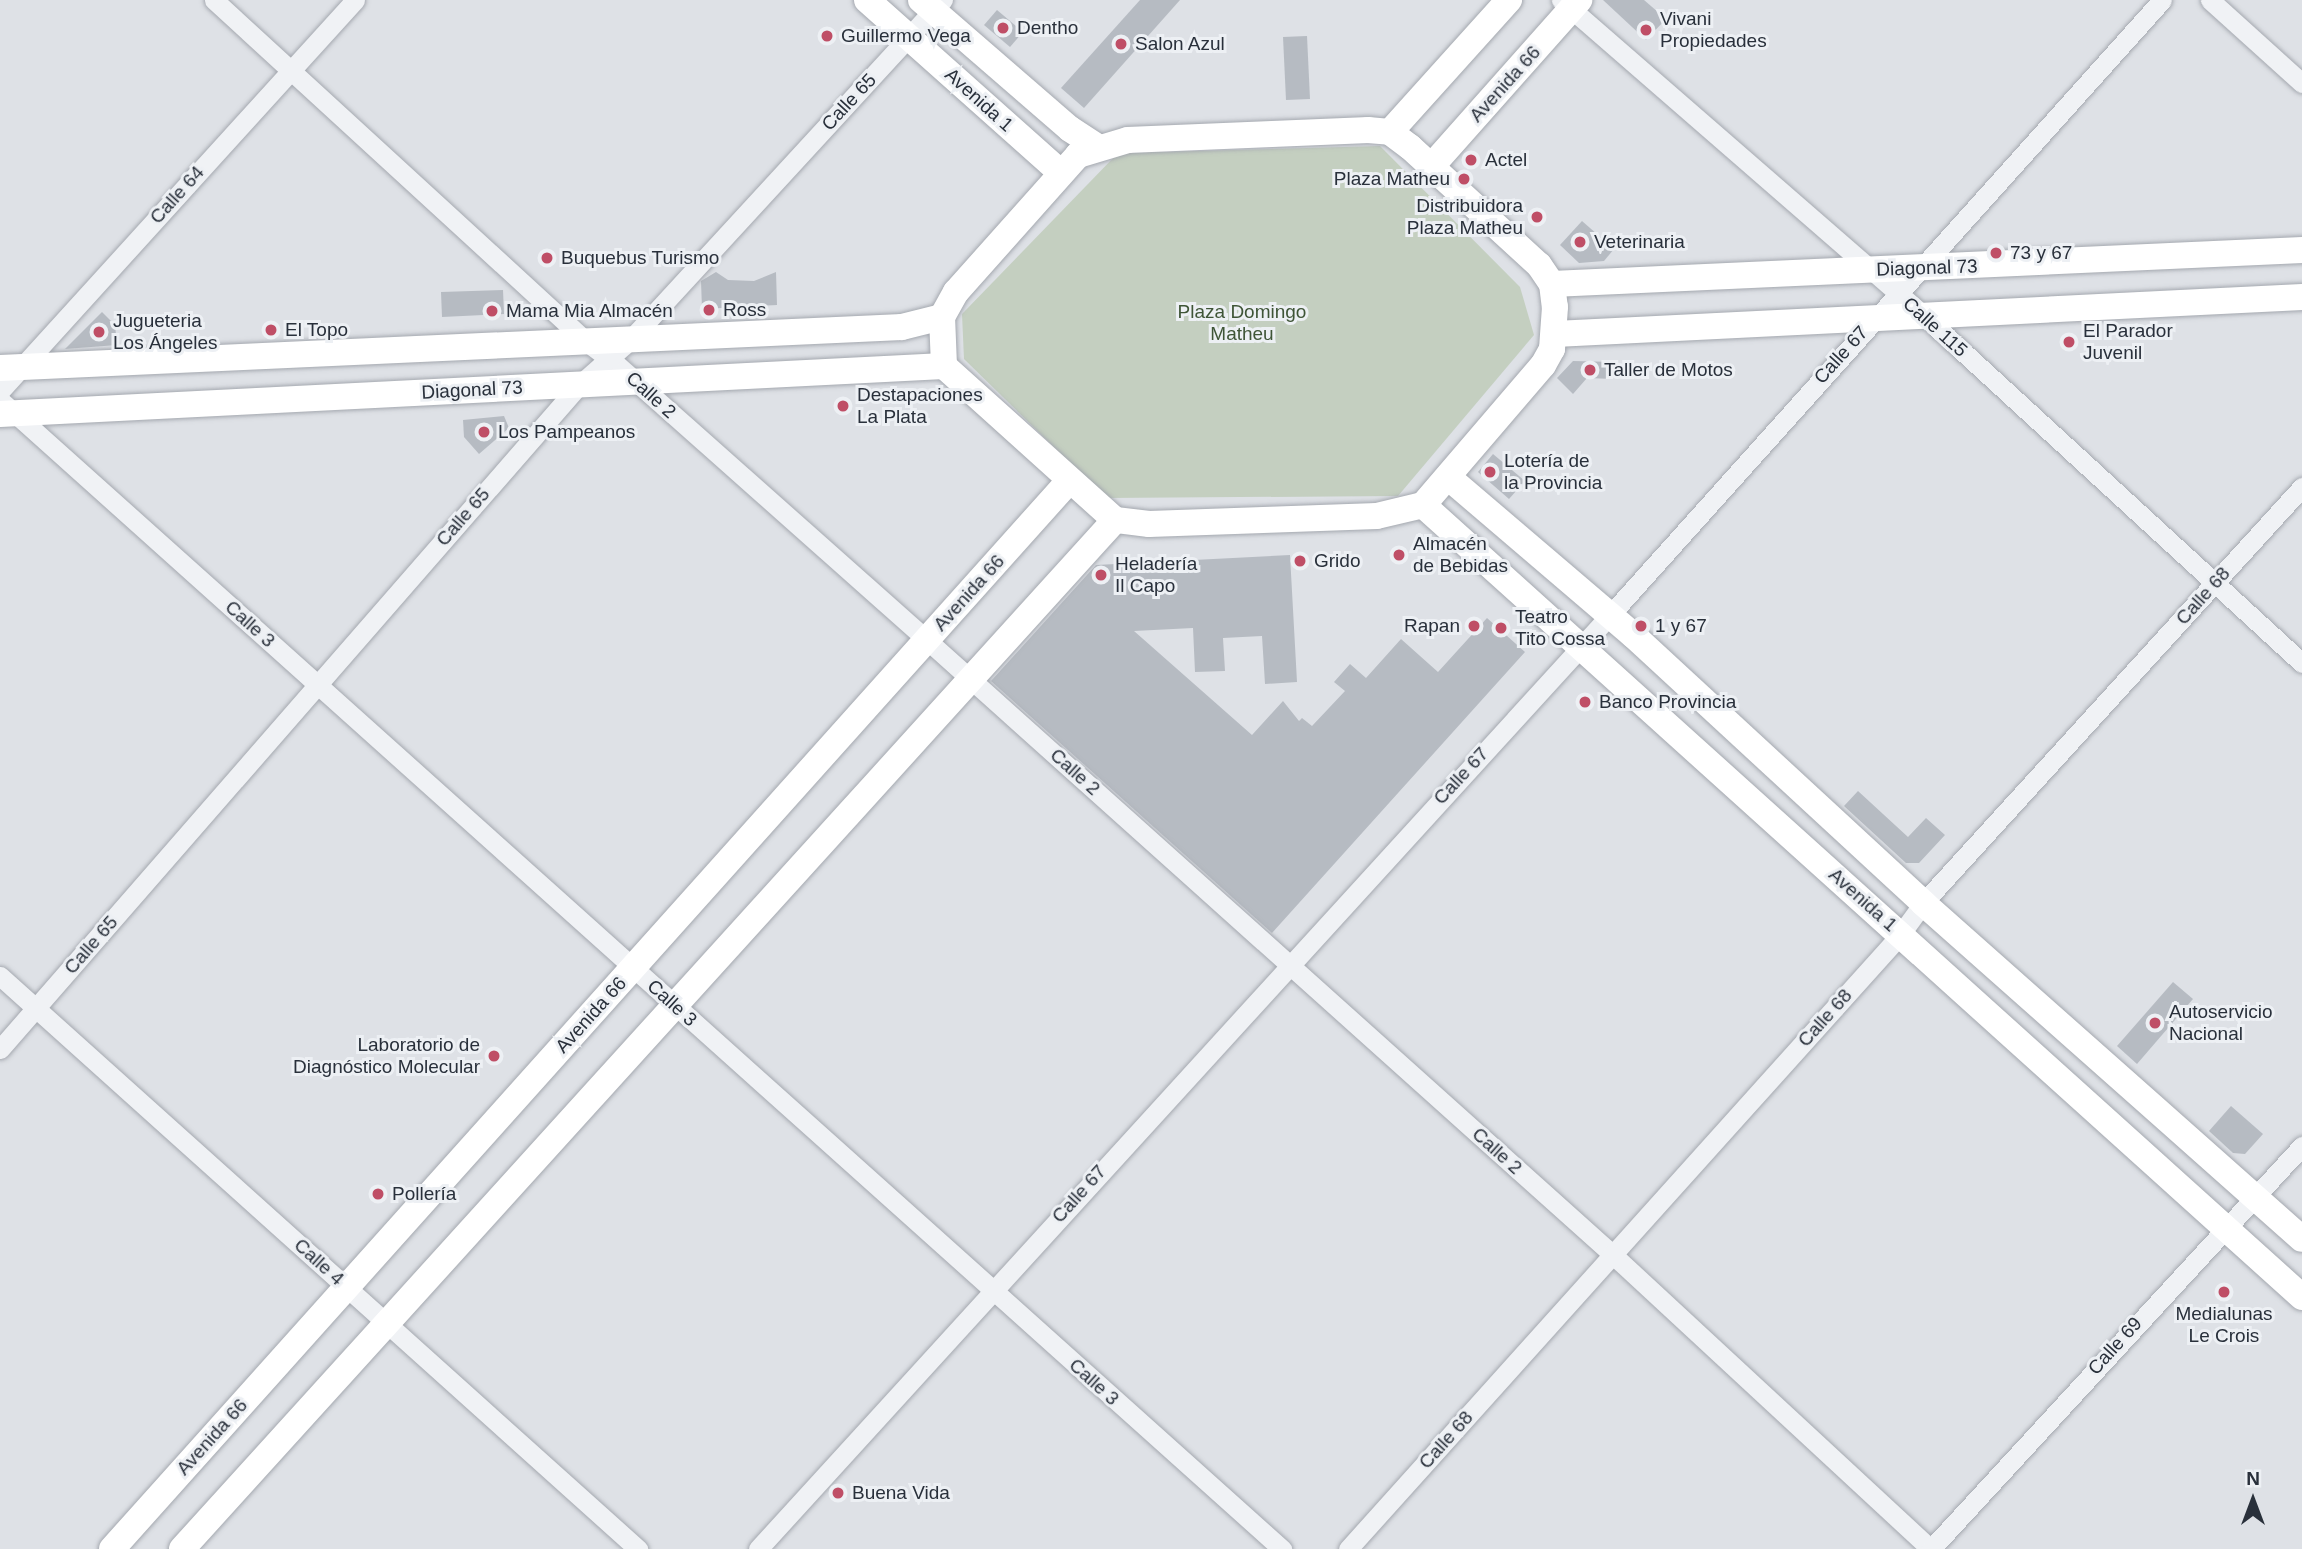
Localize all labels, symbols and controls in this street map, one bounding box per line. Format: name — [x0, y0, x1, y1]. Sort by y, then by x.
place label: Vivani Propiedades — [1660, 8, 1767, 52]
place label: Dentho — [1017, 17, 1078, 39]
marker: Dentho — [995, 20, 1011, 36]
marker: Vivani Propiedades — [1638, 22, 1654, 38]
place label: Guillermo Vega — [841, 25, 971, 47]
marker: Guillermo Vega — [819, 28, 835, 44]
place label: Salon Azul — [1135, 33, 1226, 55]
marker: Salon Azul — [1113, 36, 1129, 52]
street label: Avenida 66 — [1465, 41, 1545, 127]
street label: Avenida 1 — [940, 63, 1018, 137]
street label: Calle 65 — [817, 69, 881, 135]
place label: Actel — [1485, 149, 1527, 171]
marker: Actel — [1463, 152, 1479, 168]
street label: Calle 64 — [145, 161, 209, 229]
place label: Plaza Matheu — [1334, 168, 1450, 190]
marker: Plaza Matheu — [1456, 171, 1472, 187]
place label: Distribuidora Plaza Matheu — [1407, 195, 1523, 239]
marker: Distribuidora Plaza Matheu — [1529, 209, 1545, 225]
place label: Veterinaria — [1594, 231, 1685, 253]
marker: Veterinaria — [1572, 234, 1588, 250]
place label: 73 y 67 — [2010, 242, 2072, 264]
marker: 73 y 67 — [1988, 245, 2004, 261]
place label: Buquebus Turismo — [561, 247, 720, 269]
marker: Buquebus Turismo — [539, 250, 555, 266]
street label: Diagonal 73 — [1876, 255, 1978, 281]
street label: Calle 115 — [1898, 292, 1972, 362]
place label: Ross — [723, 299, 766, 321]
place label: Mama Mia Almacén — [506, 300, 674, 322]
park label: Plaza Domingo Matheu — [1178, 301, 1306, 345]
marker: Ross — [701, 302, 717, 318]
marker: Mama Mia Almacén — [484, 303, 500, 319]
place label: Jugueteria Los Ángeles — [113, 310, 218, 354]
place label: El Topo — [285, 319, 348, 341]
place label: El Parador Juvenil — [2083, 320, 2173, 364]
street label: Calle 67 — [1809, 321, 1873, 389]
marker: El Topo — [263, 322, 279, 338]
marker: Jugueteria Los Ángeles — [91, 324, 107, 340]
marker: El Parador Juvenil — [2061, 334, 2077, 350]
place label: Taller de Motos — [1604, 359, 1733, 381]
marker: Taller de Motos — [1582, 362, 1598, 378]
street label: Calle 2 — [621, 367, 681, 423]
street label: Diagonal 73 — [421, 376, 523, 404]
place label: Destapaciones La Plata — [857, 384, 983, 428]
marker: Destapaciones La Plata — [835, 398, 851, 414]
place label: Los Pampeanos — [498, 421, 635, 443]
marker: Los Pampeanos — [476, 424, 492, 440]
place label: Lotería de la Provincia — [1504, 450, 1602, 494]
marker: Lotería de la Provincia — [1482, 464, 1498, 480]
street label: Calle 65 — [432, 483, 494, 551]
place label: Almacén de Bebidas — [1413, 533, 1508, 577]
marker: Almacén de Bebidas — [1391, 547, 1407, 563]
street label: Avenida 66 — [929, 550, 1009, 636]
place label: Grido — [1314, 550, 1360, 572]
place label: Heladería Il Capo — [1115, 553, 1197, 597]
marker: Grido — [1292, 553, 1308, 569]
street label: Calle 68 — [2171, 562, 2235, 630]
marker: Heladería Il Capo — [1093, 567, 1109, 583]
street label: Calle 3 — [220, 596, 280, 652]
place label: Teatro Tito Cossa — [1515, 606, 1605, 650]
place label: Rapan — [1404, 615, 1460, 637]
place label: 1 y 67 — [1655, 615, 1707, 637]
marker: Rapan — [1466, 618, 1482, 634]
marker: 1 y 67 — [1633, 618, 1649, 634]
marker: Teatro Tito Cossa — [1493, 620, 1509, 636]
place label: Banco Provincia — [1599, 691, 1736, 713]
marker: Banco Provincia — [1577, 694, 1593, 710]
street label: Calle 67 — [1429, 743, 1493, 809]
street label: Calle 2 — [1045, 744, 1105, 800]
street label: Avenida 1 — [1824, 863, 1902, 937]
street label: Calle 65 — [60, 911, 122, 979]
street label: Avenida 66 — [551, 972, 631, 1058]
street label: Calle 3 — [642, 975, 702, 1031]
street label: Calle 68 — [1793, 984, 1857, 1052]
place label: Autoservicio Nacional — [2169, 1001, 2272, 1045]
marker: Autoservicio Nacional — [2147, 1015, 2163, 1031]
place label: Laboratorio de Diagnóstico Molecular — [293, 1034, 480, 1078]
marker: Laboratorio de Diagnóstico Molecular — [486, 1048, 502, 1064]
street label: Calle 2 — [1467, 1123, 1527, 1179]
street label: Calle 67 — [1047, 1160, 1111, 1228]
place label: Pollería — [392, 1183, 456, 1205]
marker: Pollería — [370, 1186, 386, 1202]
street label: Calle 4 — [289, 1234, 349, 1290]
marker: Medialunas Le Crois — [2216, 1284, 2232, 1300]
place label: Medialunas Le Crois — [2175, 1303, 2273, 1347]
street label: Calle 69 — [2083, 1312, 2147, 1380]
street label: Calle 3 — [1064, 1354, 1124, 1410]
street label: Avenida 66 — [172, 1394, 252, 1480]
street label: Calle 68 — [1414, 1406, 1478, 1474]
north arrow — [2218, 1465, 2288, 1535]
text: N — [2246, 1468, 2260, 1489]
place label: Buena Vida — [852, 1482, 950, 1504]
marker: Buena Vida — [830, 1485, 846, 1501]

